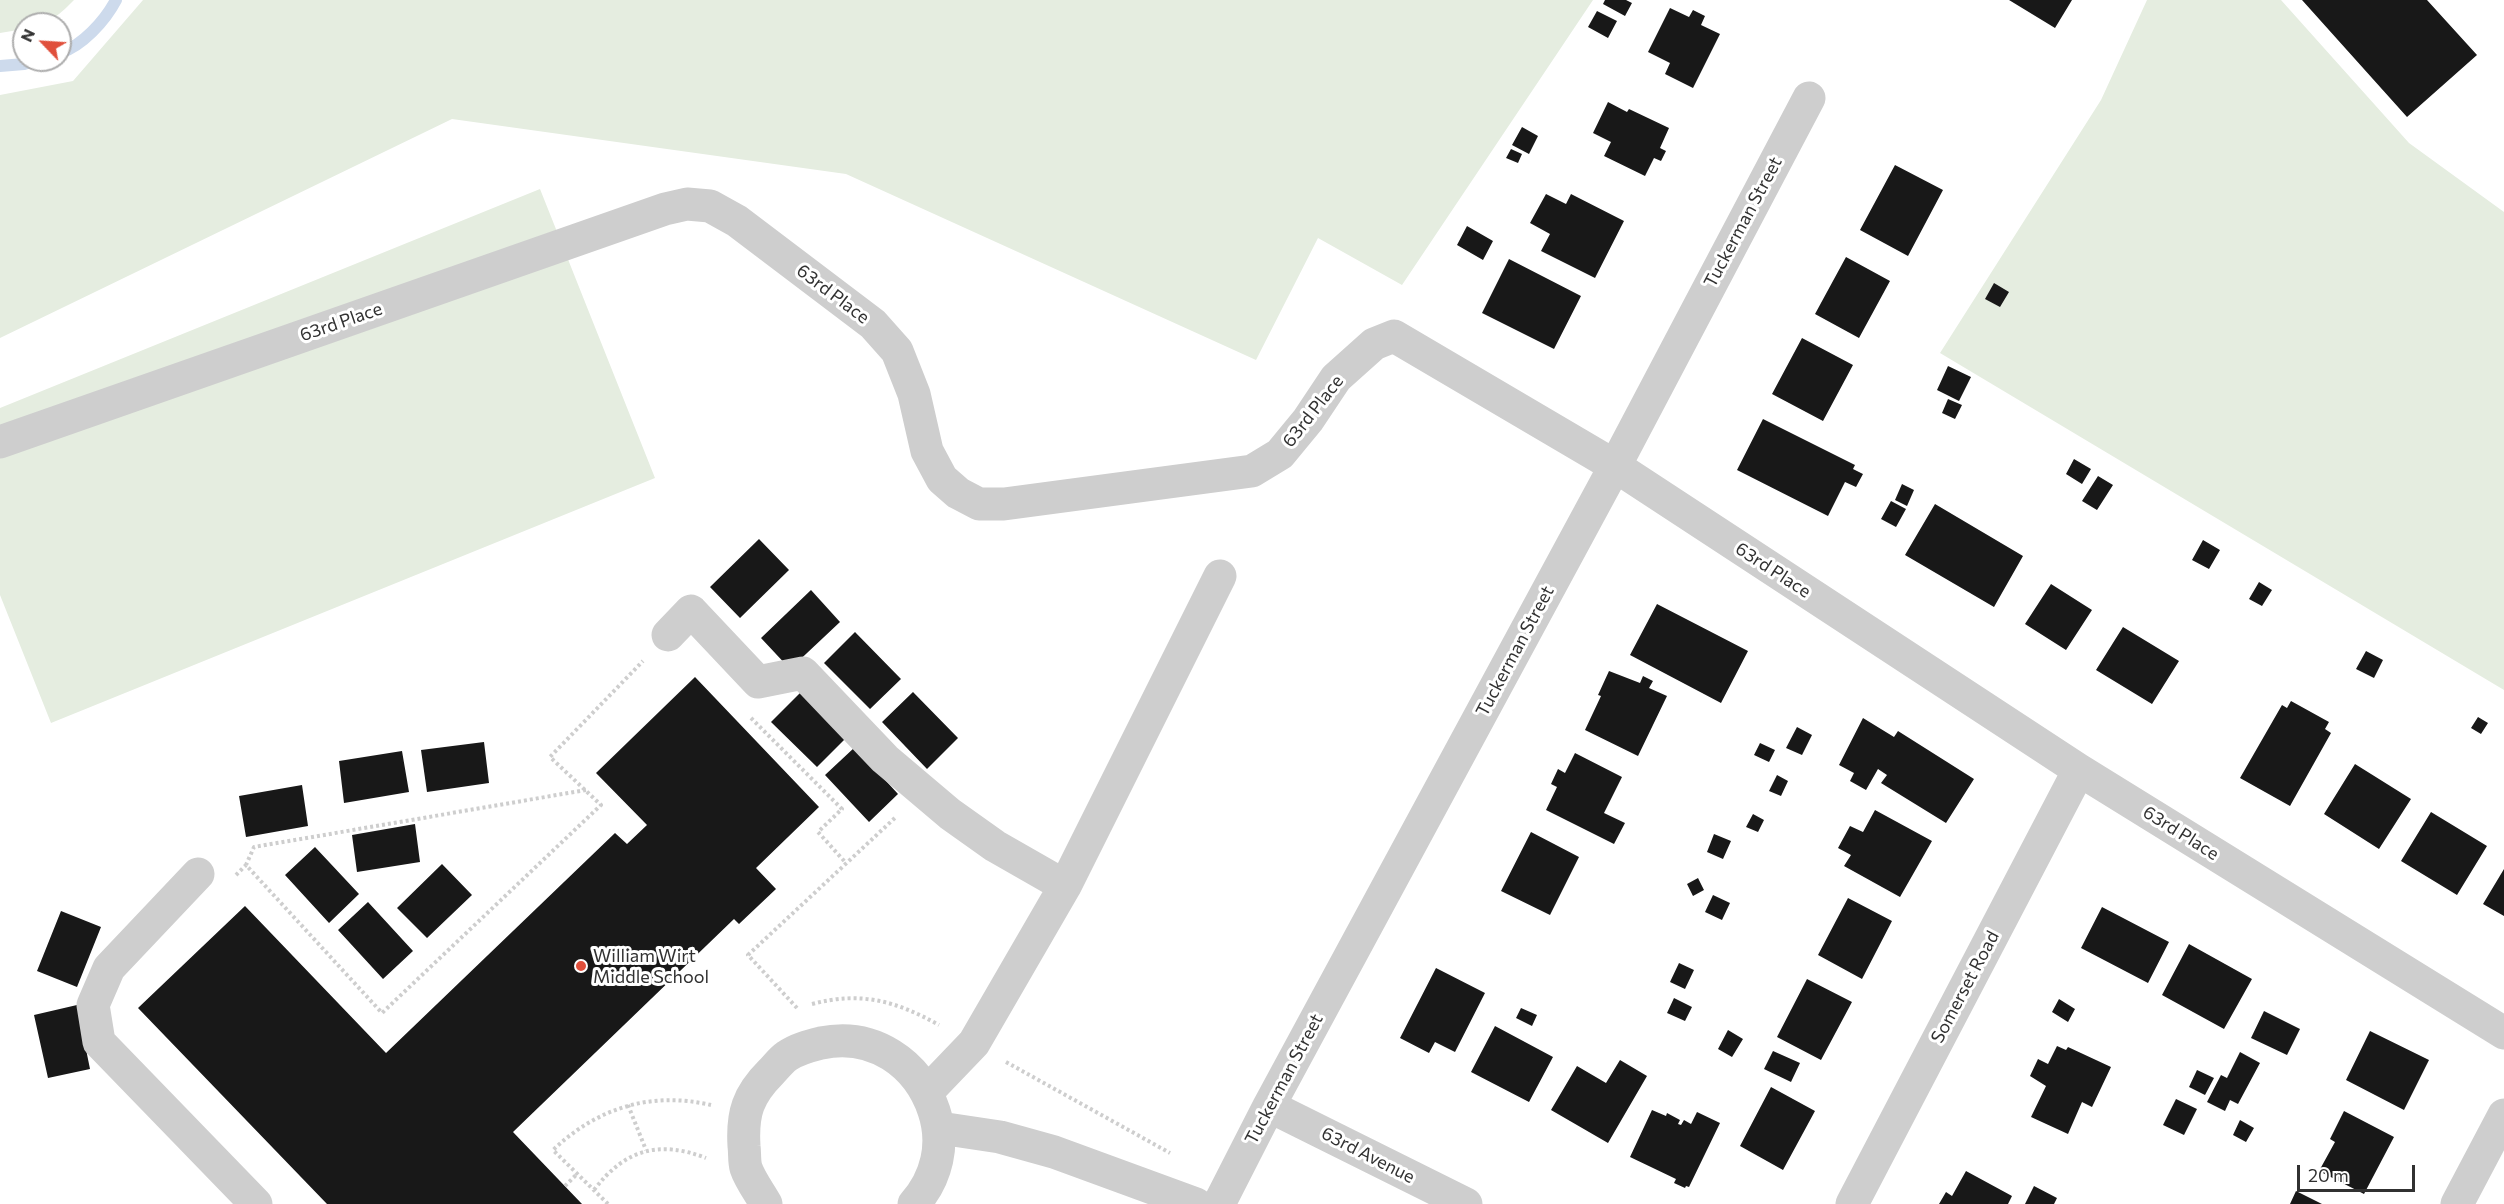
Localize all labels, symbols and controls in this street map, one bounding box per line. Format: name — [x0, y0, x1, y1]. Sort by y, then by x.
north arrow — [12, 12, 72, 72]
text: N — [16, 26, 38, 44]
street label: Tuckerman Street — [1699, 153, 1787, 291]
street label: 63rd Place — [792, 260, 874, 328]
street label: 63rd Place — [297, 298, 385, 346]
street label: 63rd Place — [1278, 371, 1348, 451]
street label: 63rd Place — [1731, 538, 1815, 602]
street label: Tuckerman Street — [1471, 582, 1559, 720]
street label: 63rd Place — [2139, 801, 2223, 865]
street label: Somerset Road — [1926, 927, 2004, 1047]
place label: William Wirt Middle School — [593, 945, 709, 988]
marker: William Wirt Middle School — [574, 959, 588, 973]
street label: Tuckerman Street — [1240, 1010, 1328, 1148]
street label: 63rd Avenue — [1318, 1122, 1418, 1188]
scale bar — [2300, 1153, 2418, 1191]
text: 20 m — [2308, 1164, 2349, 1186]

